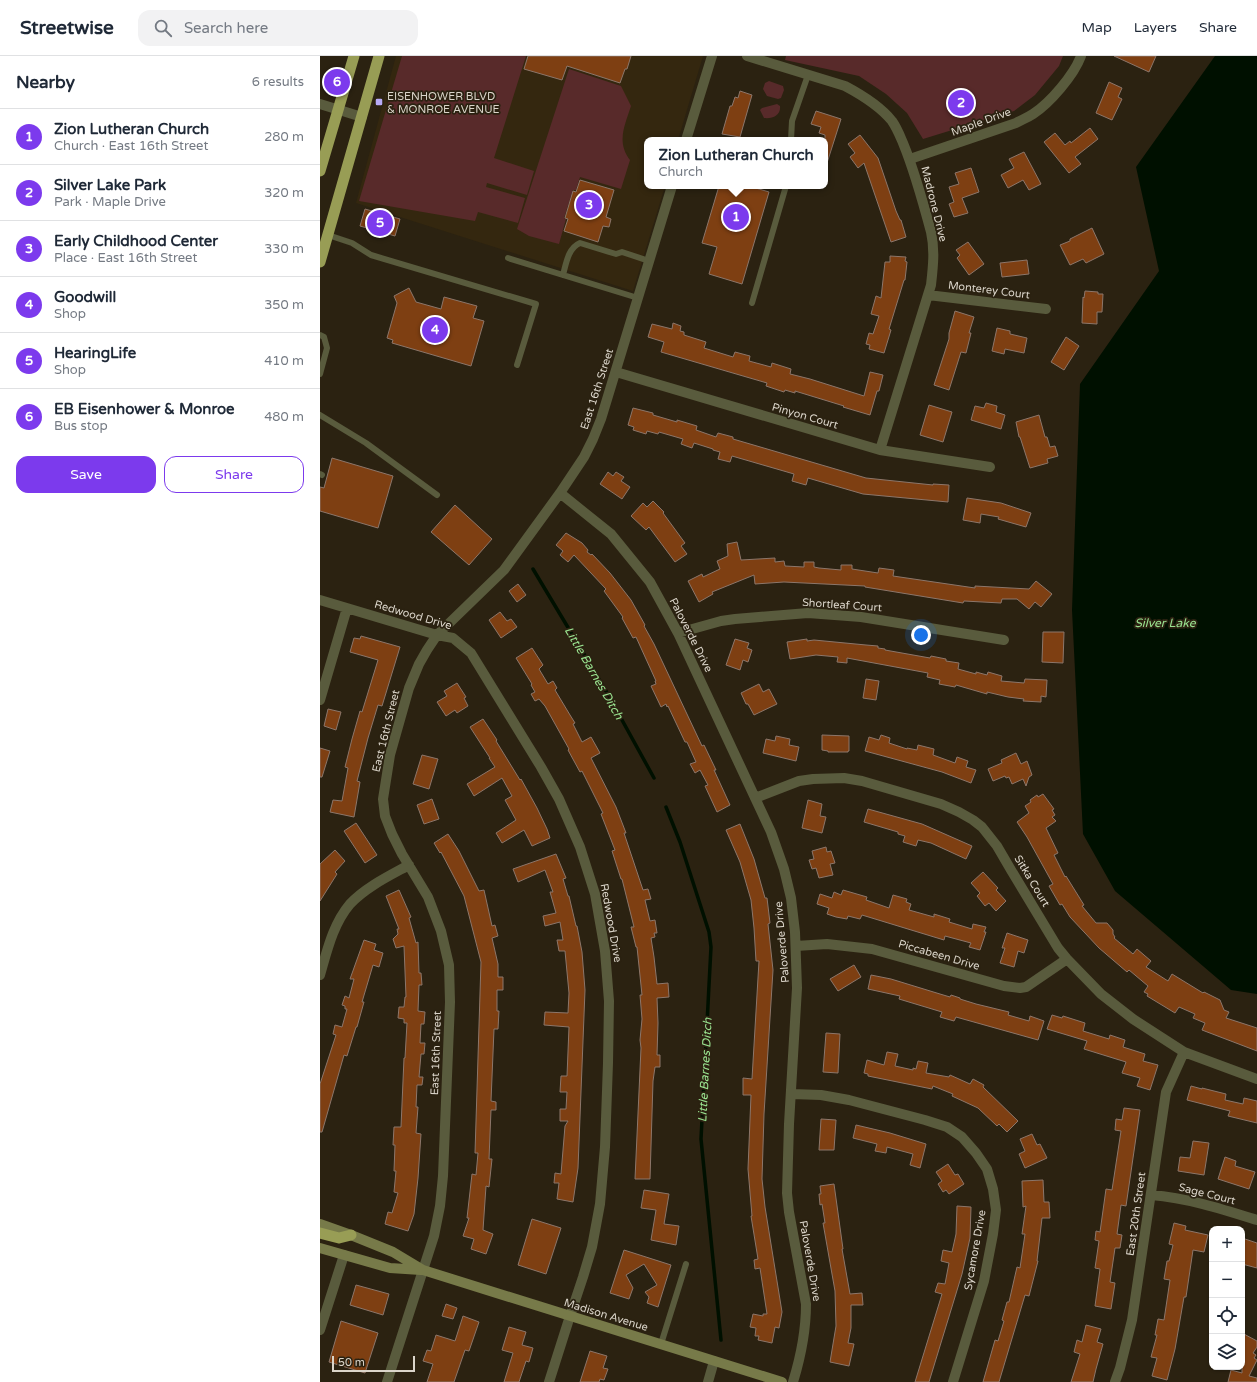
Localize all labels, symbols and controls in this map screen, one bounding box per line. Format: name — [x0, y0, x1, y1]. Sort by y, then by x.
search box — [138, 10, 418, 46]
text: Streetwise — [20, 17, 114, 39]
icon: search — [152, 17, 174, 39]
text: Search here — [184, 19, 268, 37]
text: Map — [1082, 19, 1112, 36]
text: Layers — [1134, 19, 1177, 36]
text: Share — [1199, 19, 1237, 36]
pin: 6 — [324, 67, 350, 97]
text: Nearby — [16, 72, 75, 93]
text: 6 results — [252, 74, 304, 90]
pin: 2 — [948, 88, 974, 118]
place label: EISENHOWER BLVD & MONROE AVENUE — [387, 90, 500, 116]
marker: EISENHOWER BLVD & MONROE AVENUE — [374, 97, 384, 107]
street label: Maple Drive — [949, 105, 1013, 139]
text: Zion Lutheran Church — [54, 120, 209, 138]
text: 1 — [25, 129, 33, 145]
text: 280 m — [264, 129, 304, 145]
popup — [644, 137, 828, 189]
text: Church · East 16th Street — [54, 138, 208, 154]
text: Zion Lutheran Church — [658, 146, 814, 164]
text: Church — [658, 164, 703, 180]
street label: Madrone Drive — [918, 165, 950, 243]
text: Silver Lake Park — [54, 176, 166, 194]
text: 2 — [25, 185, 33, 201]
text: 320 m — [264, 185, 304, 201]
pin: 3 — [576, 190, 602, 220]
text: Park · Maple Drive — [54, 194, 166, 210]
pin: 1 — [723, 202, 749, 232]
pin: 5 — [367, 208, 393, 238]
text: Early Childhood Center — [54, 232, 218, 250]
text: 3 — [25, 241, 33, 257]
text: 330 m — [264, 241, 304, 257]
text: Place · East 16th Street — [54, 250, 197, 266]
street label: Monterey Court — [947, 279, 1031, 301]
text: Goodwill — [54, 288, 116, 306]
text: 4 — [25, 297, 33, 313]
text: 350 m — [264, 297, 304, 313]
text: Shop — [54, 306, 86, 322]
pin: 4 — [422, 315, 448, 345]
text: HearingLife — [54, 344, 136, 362]
street label: East 16th Street — [578, 347, 616, 431]
text: 5 — [25, 353, 33, 369]
text: 410 m — [264, 353, 304, 369]
text: Shop — [54, 362, 86, 378]
text: EB Eisenhower & Monroe — [54, 400, 235, 418]
street label: Pinyon Court — [771, 400, 839, 432]
text: 6 — [25, 409, 33, 425]
text: 480 m — [264, 409, 304, 425]
text: Bus stop — [54, 418, 108, 434]
button: Save — [16, 456, 156, 493]
button: Share — [164, 456, 304, 493]
street label: Paloverde Drive — [667, 596, 715, 674]
street label: Shortleaf Court — [802, 596, 882, 614]
street label: Redwood Drive — [373, 598, 453, 632]
water label: Silver Lake — [1135, 616, 1197, 630]
water label: Little Barnes Ditch — [562, 624, 627, 722]
your location — [911, 625, 931, 645]
street label: East 16th Street — [369, 688, 403, 774]
street label: Sitka Court — [1012, 853, 1052, 909]
street label: Redwood Drive — [598, 883, 624, 963]
street label: Paloverde Drive — [772, 901, 792, 983]
street label: Piccabeen Drive — [897, 937, 981, 973]
street label: East 16th Street — [428, 1011, 444, 1095]
water label: Little Barnes Ditch — [695, 1017, 715, 1123]
street label: East 20th Street — [1124, 1171, 1148, 1257]
street label: Sage Court — [1177, 1181, 1237, 1207]
street label: Sycamore Drive — [962, 1209, 988, 1291]
street label: Paloverde Drive — [796, 1220, 824, 1302]
map controls — [1209, 1226, 1245, 1370]
button: + — [1209, 1226, 1245, 1262]
button: − — [1209, 1262, 1245, 1298]
street label: Madison Avenue — [562, 1296, 650, 1334]
button: locate — [1209, 1298, 1245, 1334]
button: layers — [1209, 1334, 1245, 1370]
scale bar — [332, 1354, 415, 1373]
text: 50 m — [338, 1356, 365, 1369]

